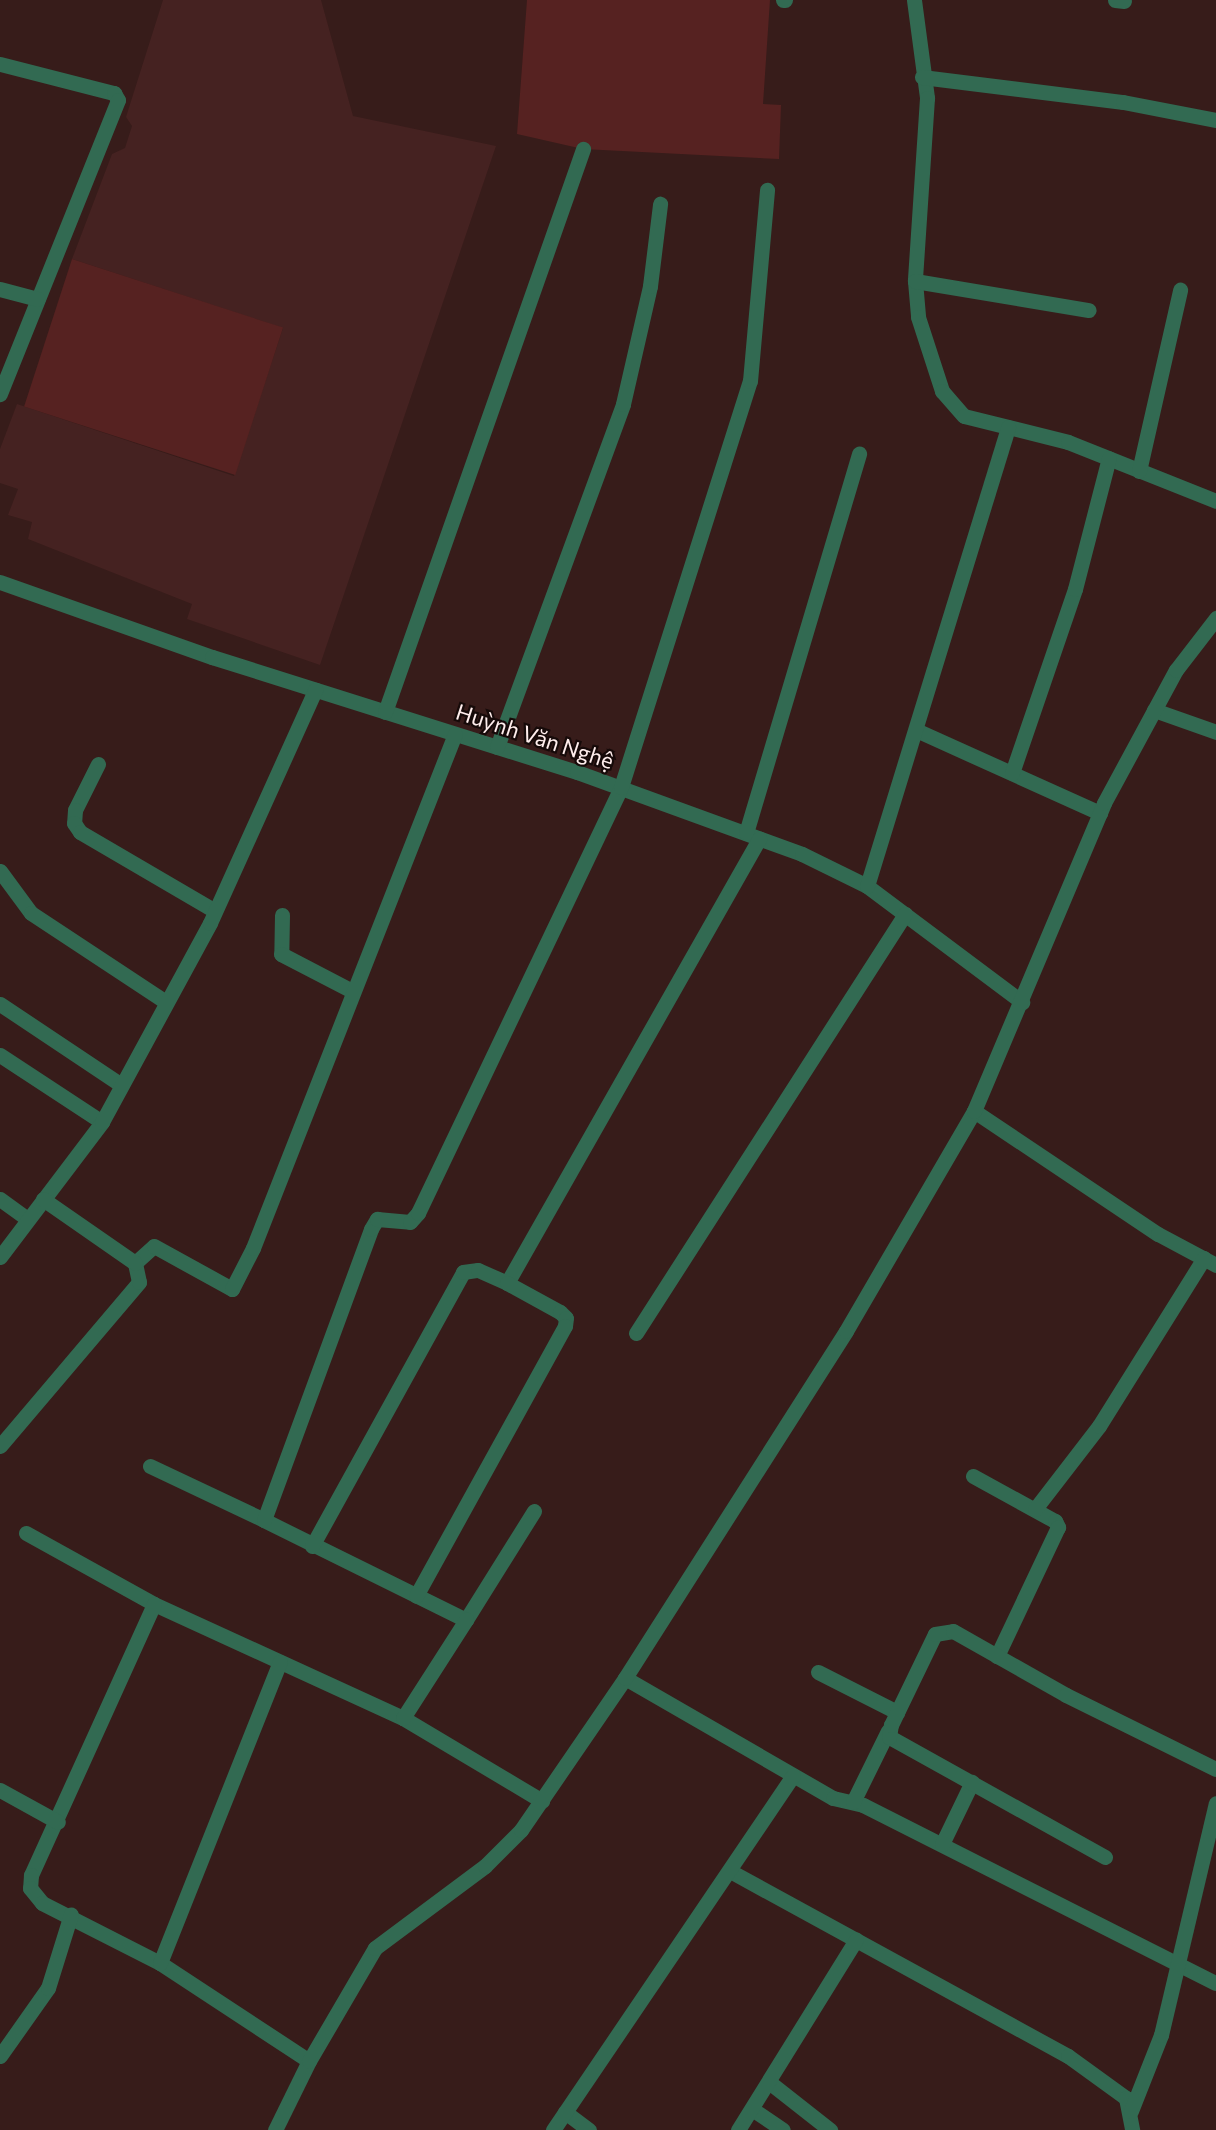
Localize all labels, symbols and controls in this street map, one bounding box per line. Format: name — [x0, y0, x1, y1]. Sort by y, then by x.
street label: Huỳnh Văn Nghệ — [453, 698, 617, 774]

